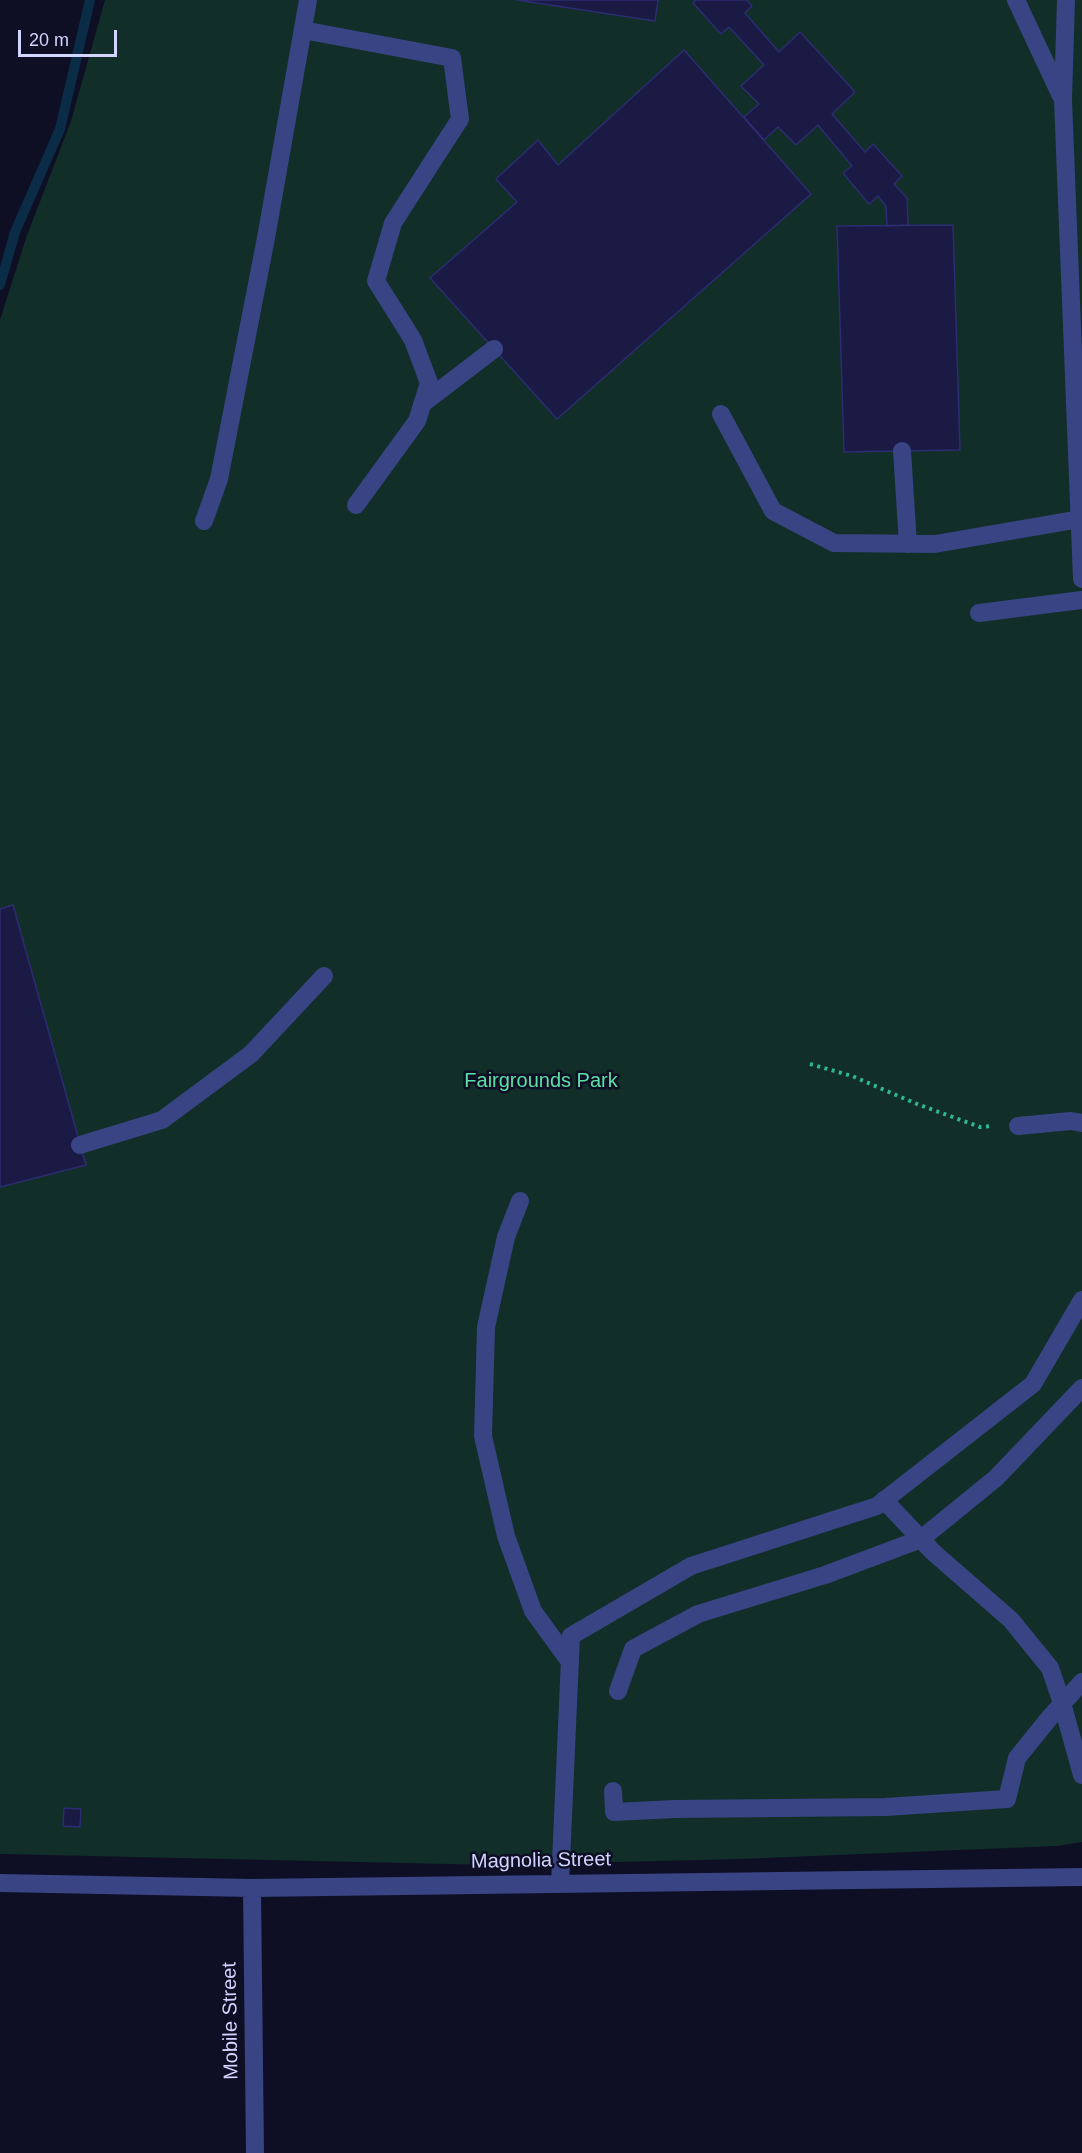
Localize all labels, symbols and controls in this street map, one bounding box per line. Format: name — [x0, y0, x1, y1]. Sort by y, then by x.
scale bar — [21, 18, 120, 56]
text: 20 m — [29, 30, 69, 50]
park label: Fairgrounds Park — [464, 1069, 618, 1093]
street label: Magnolia Street — [471, 1848, 611, 1874]
street label: Mobile Street — [218, 1962, 244, 2080]

